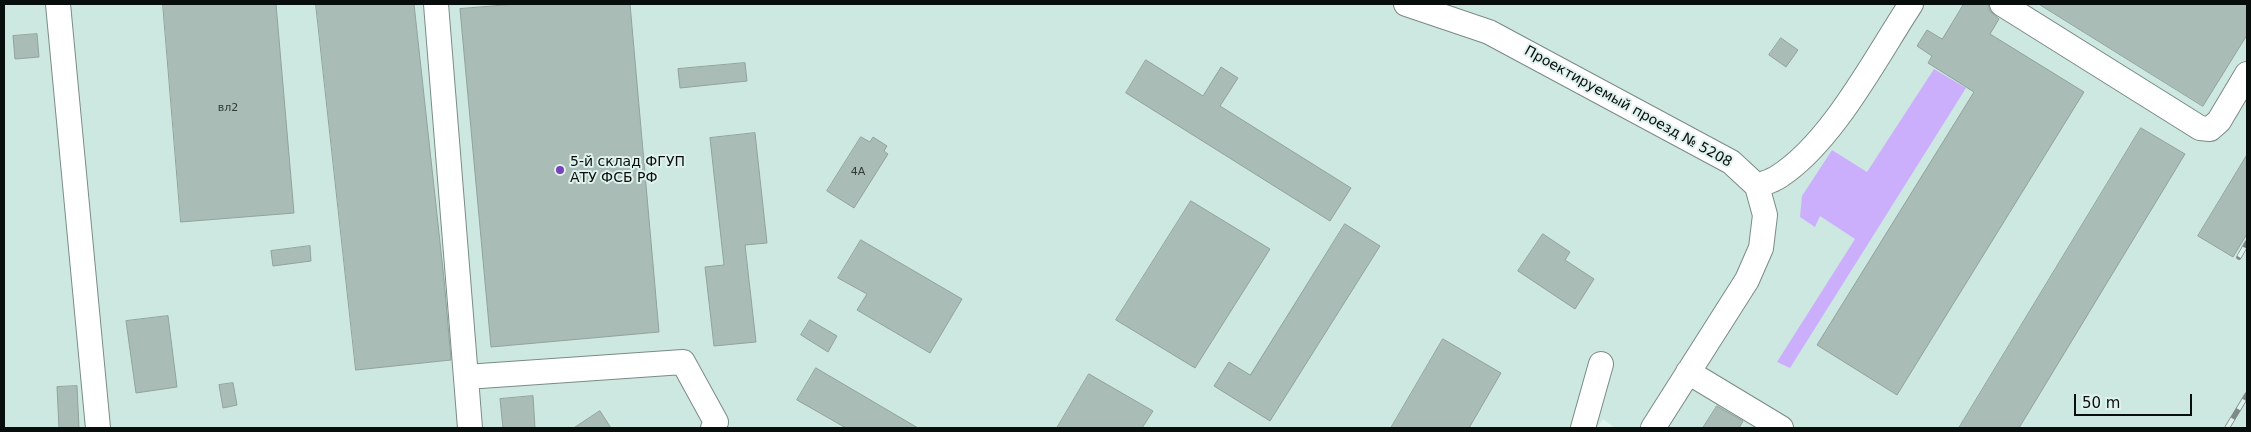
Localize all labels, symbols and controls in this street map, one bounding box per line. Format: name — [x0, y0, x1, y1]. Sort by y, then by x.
street label: Проектируемый проезд № 5208 — [1521, 43, 1735, 171]
house number: вл2 — [218, 101, 238, 115]
place label: 5-й склад ФГУП АТУ ФСБ РФ — [570, 154, 685, 186]
marker: 5-й склад ФГУП АТУ ФСБ РФ — [554, 164, 566, 176]
house number: 4А — [851, 165, 865, 179]
scale bar — [2076, 384, 2194, 416]
text: 50 m — [2082, 394, 2120, 412]

